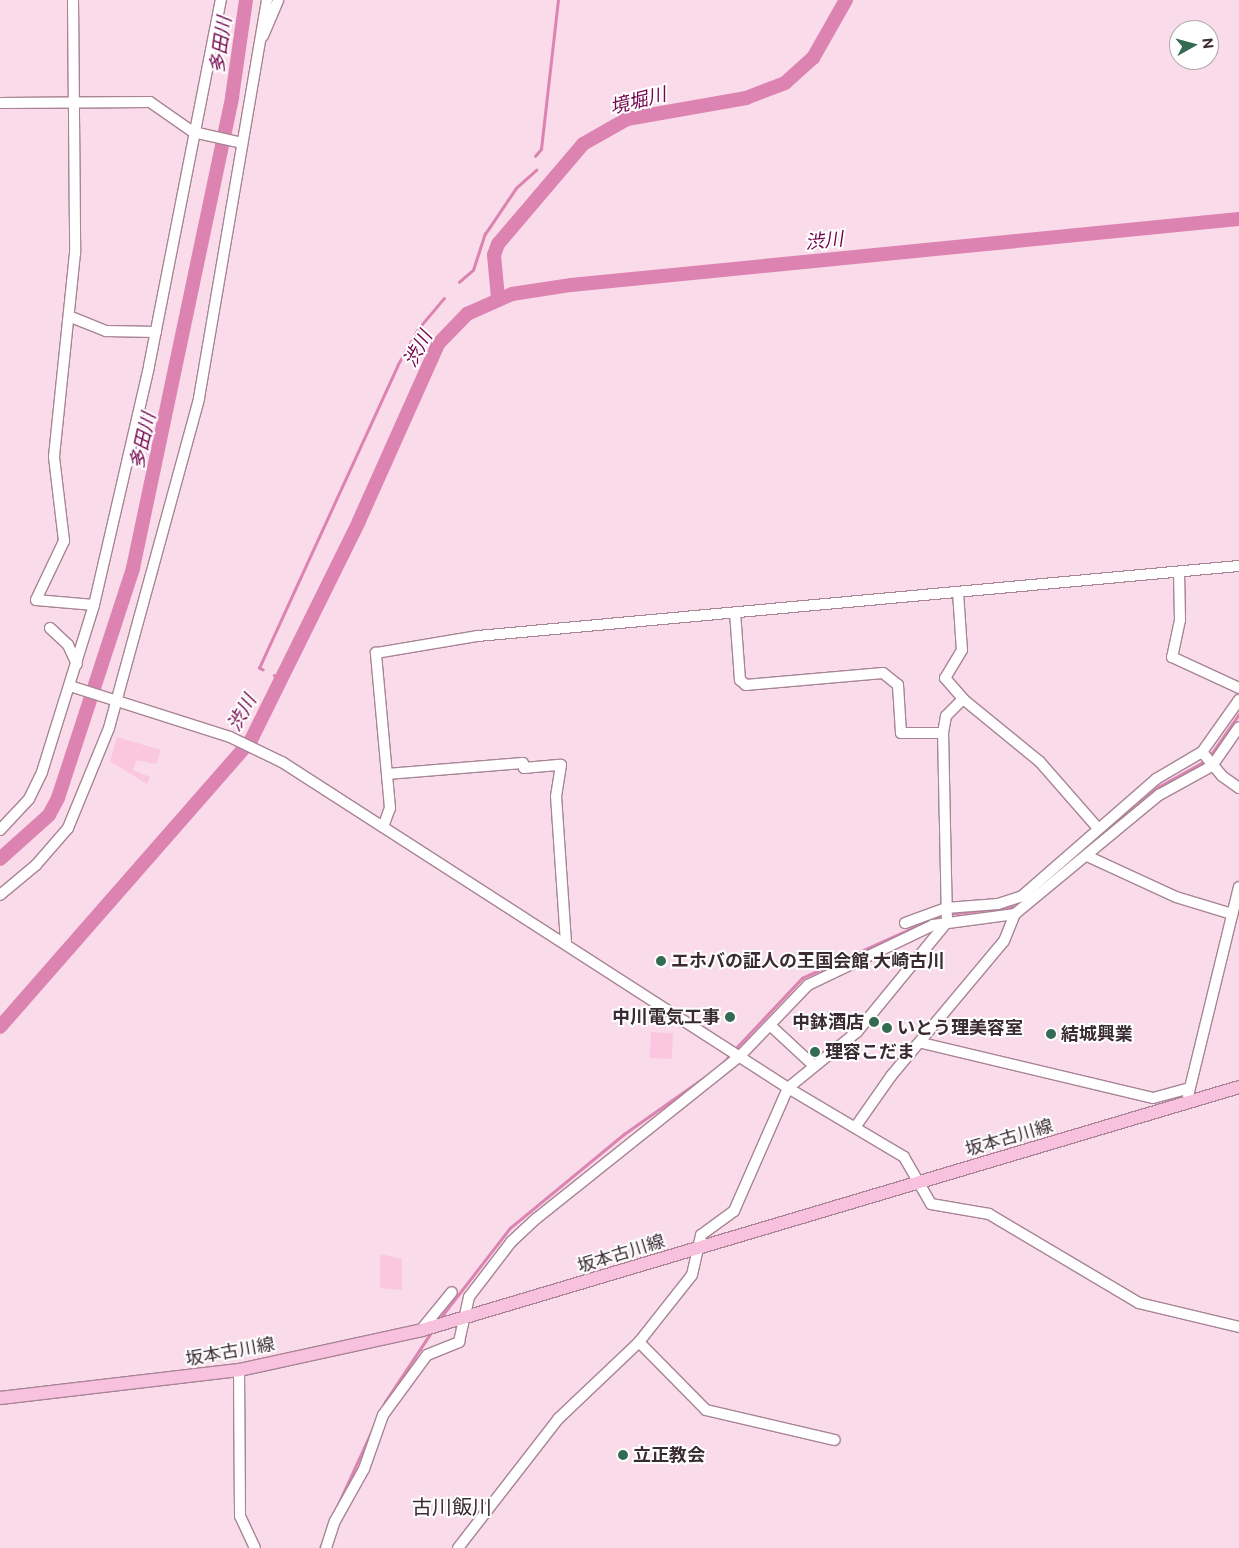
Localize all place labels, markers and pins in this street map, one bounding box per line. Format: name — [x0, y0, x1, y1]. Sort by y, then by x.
place label: エホバの証人の王国会館 大崎古川 — [671, 950, 945, 972]
marker: エホバの証人の王国会館 大崎古川 — [655, 955, 667, 967]
place label: 中川電気工事 — [612, 1006, 720, 1028]
marker: 中川電気工事 — [724, 1011, 736, 1023]
place label: 中鉢酒店 — [792, 1011, 864, 1033]
marker: 中鉢酒店 — [868, 1016, 880, 1028]
place label: いとう理美容室 — [897, 1017, 1023, 1039]
marker: いとう理美容室 — [881, 1022, 893, 1034]
place label: 結城興業 — [1061, 1023, 1133, 1045]
marker: 結城興業 — [1045, 1028, 1057, 1040]
place label: 理容こだま — [825, 1041, 915, 1063]
marker: 理容こだま — [809, 1046, 821, 1058]
place label: 立正教会 — [633, 1444, 705, 1466]
marker: 立正教会 — [617, 1449, 629, 1461]

